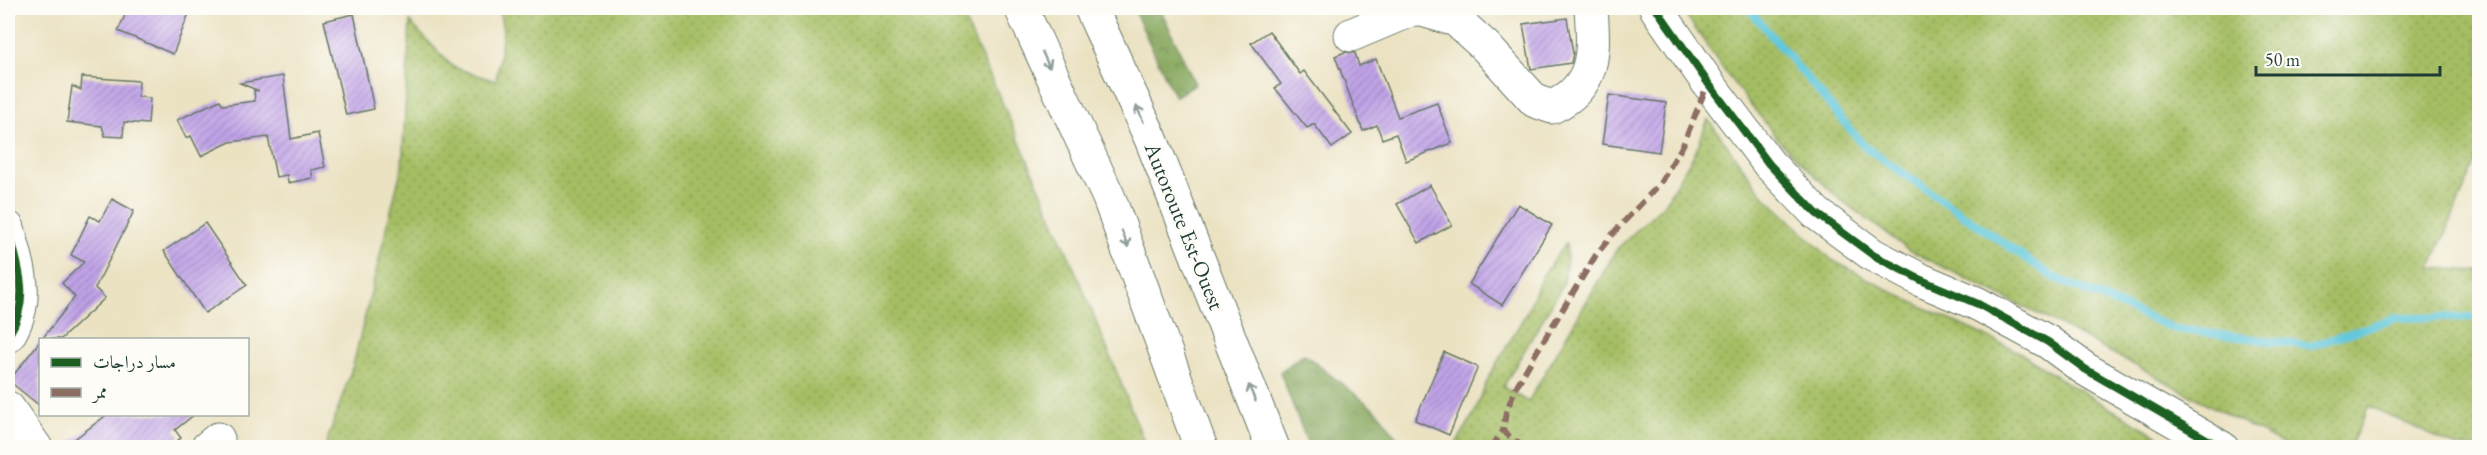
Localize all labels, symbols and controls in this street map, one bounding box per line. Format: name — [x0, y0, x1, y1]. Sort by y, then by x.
scale bar — [2256, 39, 2440, 77]
text: 50 m — [2265, 48, 2300, 71]
one-way arrow — [1040, 51, 1052, 69]
one-way arrow — [1134, 106, 1145, 124]
street label: Autoroute Est-Ouest — [1137, 137, 1231, 314]
one-way arrow — [1120, 229, 1131, 247]
legend — [39, 338, 249, 416]
text: مسار دراجات — [93, 350, 176, 373]
text: ممر — [91, 380, 107, 404]
one-way arrow — [1245, 384, 1256, 403]

